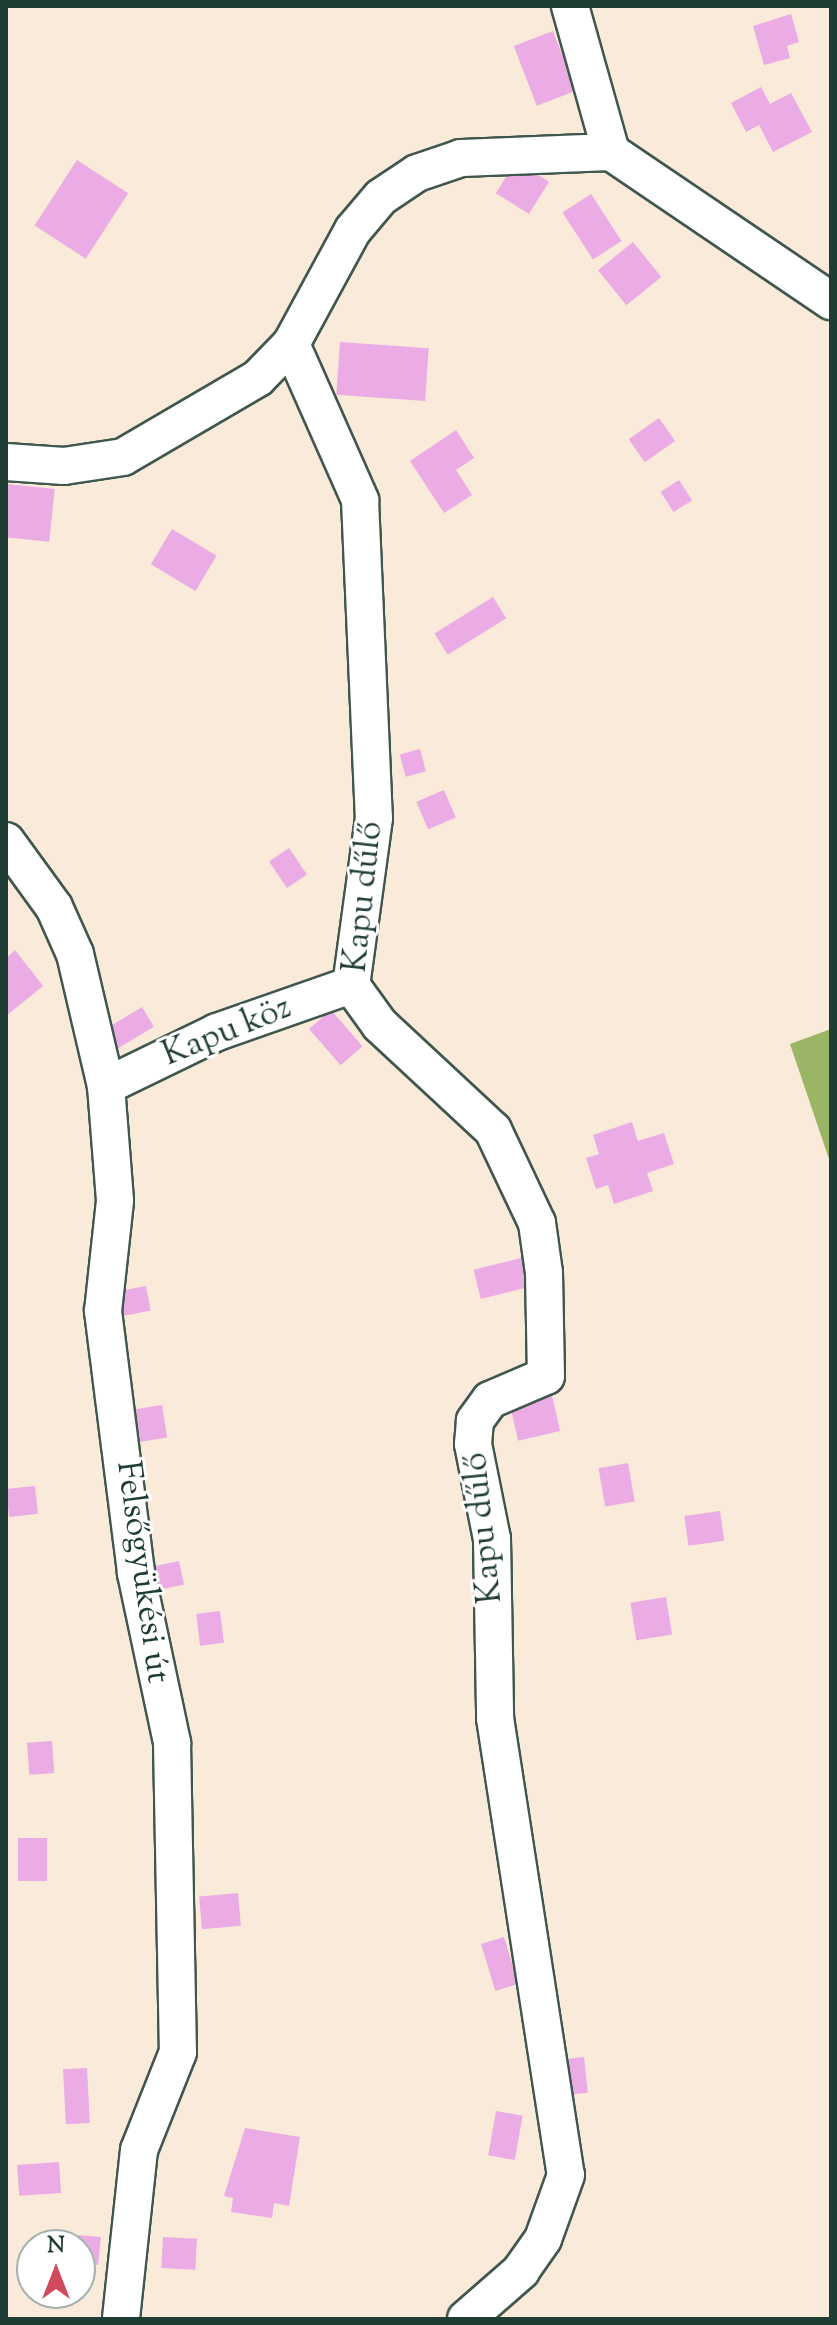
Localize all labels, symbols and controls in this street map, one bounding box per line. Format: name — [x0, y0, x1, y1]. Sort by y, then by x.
street label: Kapu dűlő — [336, 819, 392, 975]
street label: Kapu köz — [157, 988, 297, 1076]
street label: Kapu dűlő — [456, 1450, 512, 1606]
street label: Felsőgyükési út — [106, 1458, 178, 1686]
north arrow — [16, 2229, 96, 2309]
text: N — [47, 2231, 65, 2263]

